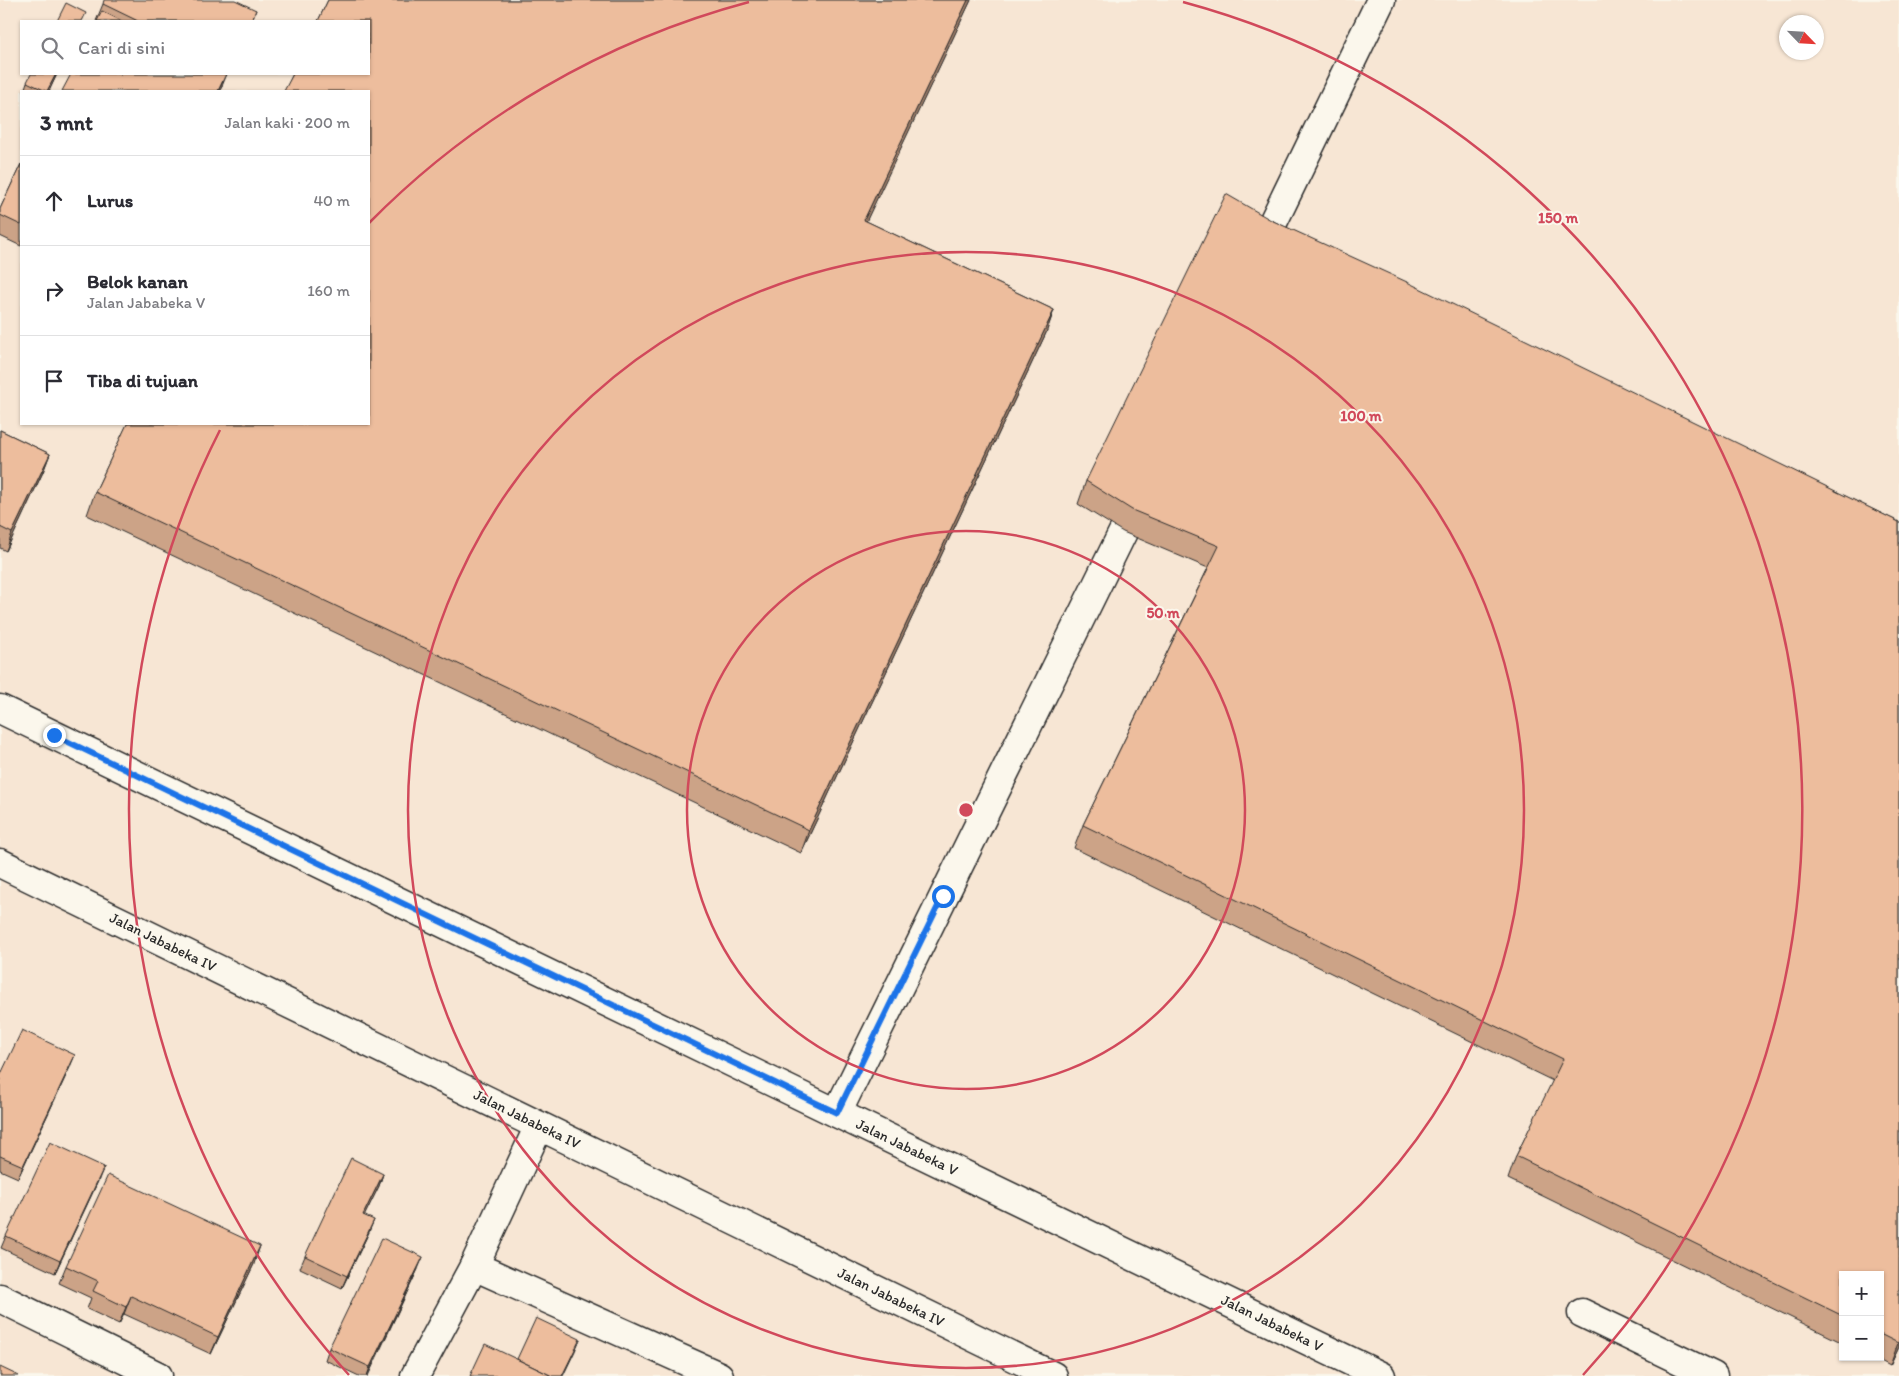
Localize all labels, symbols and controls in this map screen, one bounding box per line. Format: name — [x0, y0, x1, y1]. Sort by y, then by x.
north arrow — [1779, 15, 1824, 60]
search box — [20, 20, 370, 75]
icon: search — [38, 34, 66, 62]
text: Cari di sini — [78, 36, 165, 59]
text: 3 mnt — [40, 110, 93, 135]
text: Jalan kaki · 200 m — [224, 113, 350, 132]
icon: ahead — [40, 187, 68, 215]
text: Lurus — [87, 189, 133, 212]
text: 40 m — [313, 191, 350, 210]
text: 150 m — [1538, 209, 1578, 227]
text: Belok kanan — [87, 270, 188, 293]
icon: right — [40, 277, 68, 305]
text: 160 m — [307, 281, 350, 300]
text: Jalan Jababeka V — [87, 293, 205, 312]
icon: arrive — [40, 367, 68, 395]
text: Tiba di tujuan — [87, 369, 198, 392]
text: 100 m — [1340, 407, 1382, 425]
text: 50 m — [1146, 604, 1180, 622]
route end — [43, 724, 66, 747]
centre of rings — [957, 801, 975, 819]
route start — [932, 885, 955, 908]
street label: Jalan Jababeka IV — [107, 908, 219, 976]
street label: Jalan Jababeka IV — [471, 1085, 583, 1153]
street label: Jalan Jababeka V — [853, 1115, 961, 1179]
street label: Jalan Jababeka IV — [835, 1263, 947, 1331]
map controls — [1839, 1271, 1884, 1361]
button: + — [1839, 1271, 1884, 1316]
street label: Jalan Jababeka V — [1218, 1291, 1326, 1355]
button: − — [1839, 1316, 1884, 1361]

